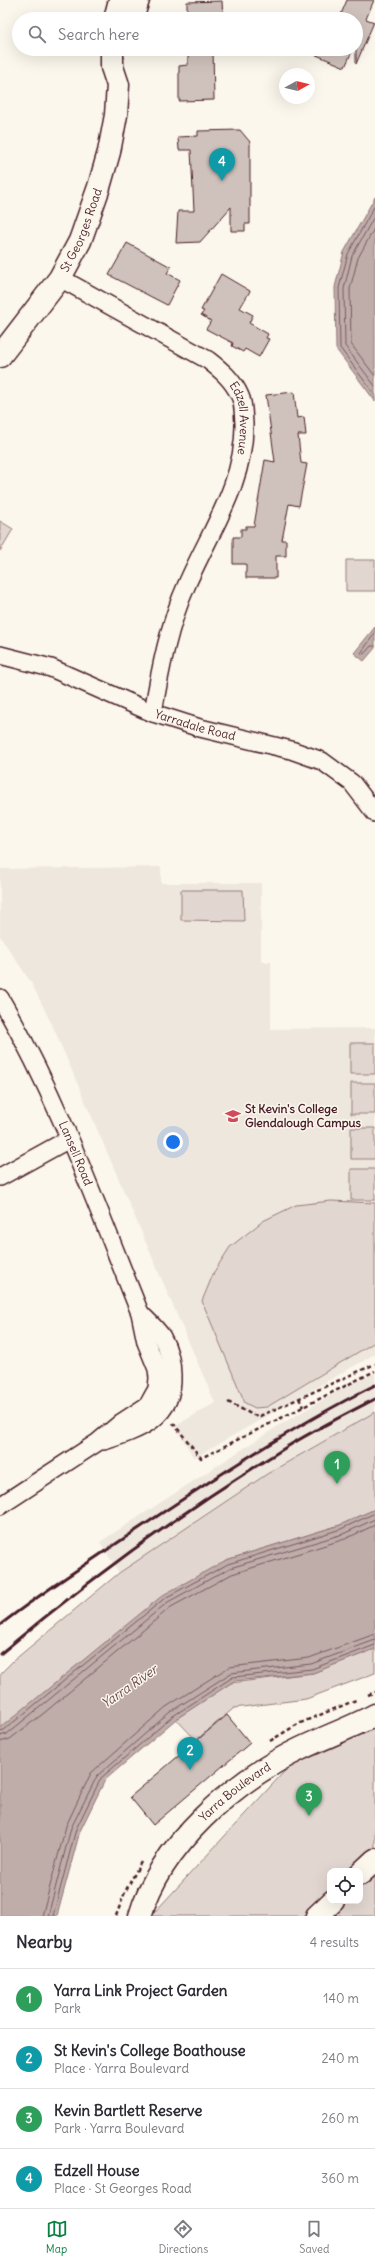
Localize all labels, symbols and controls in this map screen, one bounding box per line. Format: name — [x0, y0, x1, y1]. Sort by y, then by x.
search box — [12, 12, 363, 56]
icon: search — [26, 23, 48, 45]
text: Search here — [58, 25, 139, 44]
north arrow — [279, 68, 315, 104]
pin: 4 — [209, 148, 235, 181]
street label: St Georges Road — [57, 186, 105, 275]
street label: Edzell Avenue — [227, 378, 252, 456]
street label: Yarradale Road — [153, 706, 237, 743]
place label: St Kevin's College Glendalough Campus — [245, 1101, 362, 1131]
school or university icon: St Kevin's College Glendalough Campus — [224, 1107, 242, 1125]
street label: Lansell Road — [56, 1119, 96, 1188]
your location — [163, 1132, 183, 1152]
pin: 1 — [324, 1451, 350, 1484]
water label: Yarra River — [98, 1660, 162, 1712]
pin: 2 — [177, 1737, 203, 1770]
street label: Yarra Boulevard — [195, 1759, 273, 1825]
pin: 3 — [296, 1783, 322, 1816]
map controls — [327, 1868, 363, 1904]
button: locate — [327, 1868, 363, 1904]
text: Nearby — [16, 1931, 72, 1953]
text: 4 results — [310, 1934, 359, 1951]
text: Yarra Link Project Garden — [54, 1981, 227, 2000]
text: 1 — [26, 1990, 32, 2007]
text: 140 m — [323, 1990, 359, 2007]
text: Park — [54, 2000, 81, 2017]
text: St Kevin's College Boathouse — [54, 2041, 246, 2060]
text: 2 — [25, 2050, 33, 2067]
text: 240 m — [322, 2050, 359, 2067]
text: Place · Yarra Boulevard — [54, 2060, 189, 2077]
text: Kevin Bartlett Reserve — [54, 2101, 202, 2120]
text: 3 — [25, 2110, 33, 2127]
text: 260 m — [321, 2110, 359, 2127]
text: Park · Yarra Boulevard — [54, 2120, 184, 2137]
text: Edzell House — [54, 2161, 140, 2180]
text: 4 — [25, 2170, 33, 2187]
text: 360 m — [321, 2170, 359, 2187]
text: Place · St Georges Road — [54, 2180, 192, 2197]
tab: Map — [46, 2218, 68, 2256]
tab: Directions — [159, 2218, 208, 2256]
tab: Saved — [299, 2218, 329, 2256]

